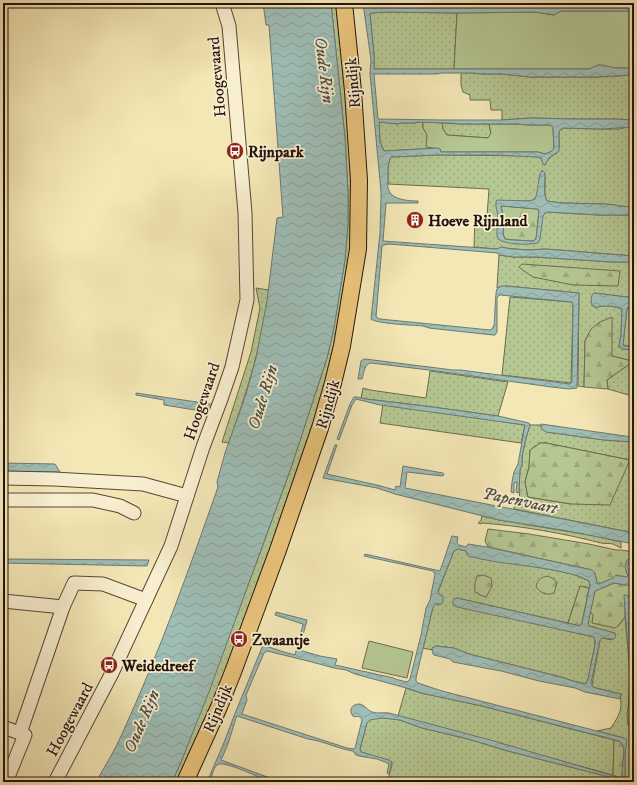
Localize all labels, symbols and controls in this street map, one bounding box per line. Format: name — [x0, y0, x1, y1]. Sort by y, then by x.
street label: Hoogewaard — [204, 36, 230, 118]
water label: Oude Rijn — [309, 36, 339, 105]
street label: Rijndijk — [341, 57, 365, 109]
bus stop icon: Rijnpark — [225, 141, 245, 161]
place label: Rijnpark — [248, 142, 305, 162]
building icon: Hoeve Rijnland — [405, 210, 425, 230]
place label: Hoeve Rijnland — [428, 211, 529, 231]
street label: Hoogewaard — [179, 360, 225, 443]
water label: Oude Rijn — [243, 362, 283, 432]
street label: Rijndijk — [311, 377, 345, 431]
water label: Papenvaart — [480, 482, 561, 520]
bus stop icon: Zwaantje — [229, 629, 249, 649]
place label: Zwaantje — [252, 630, 310, 650]
bus stop icon: Weidedreef — [99, 655, 119, 675]
place label: Weidedreef — [121, 656, 196, 676]
street label: Hoogewaard — [42, 679, 98, 760]
street label: Rijndijk — [199, 681, 237, 736]
water label: Oude Rijn — [119, 686, 165, 756]

